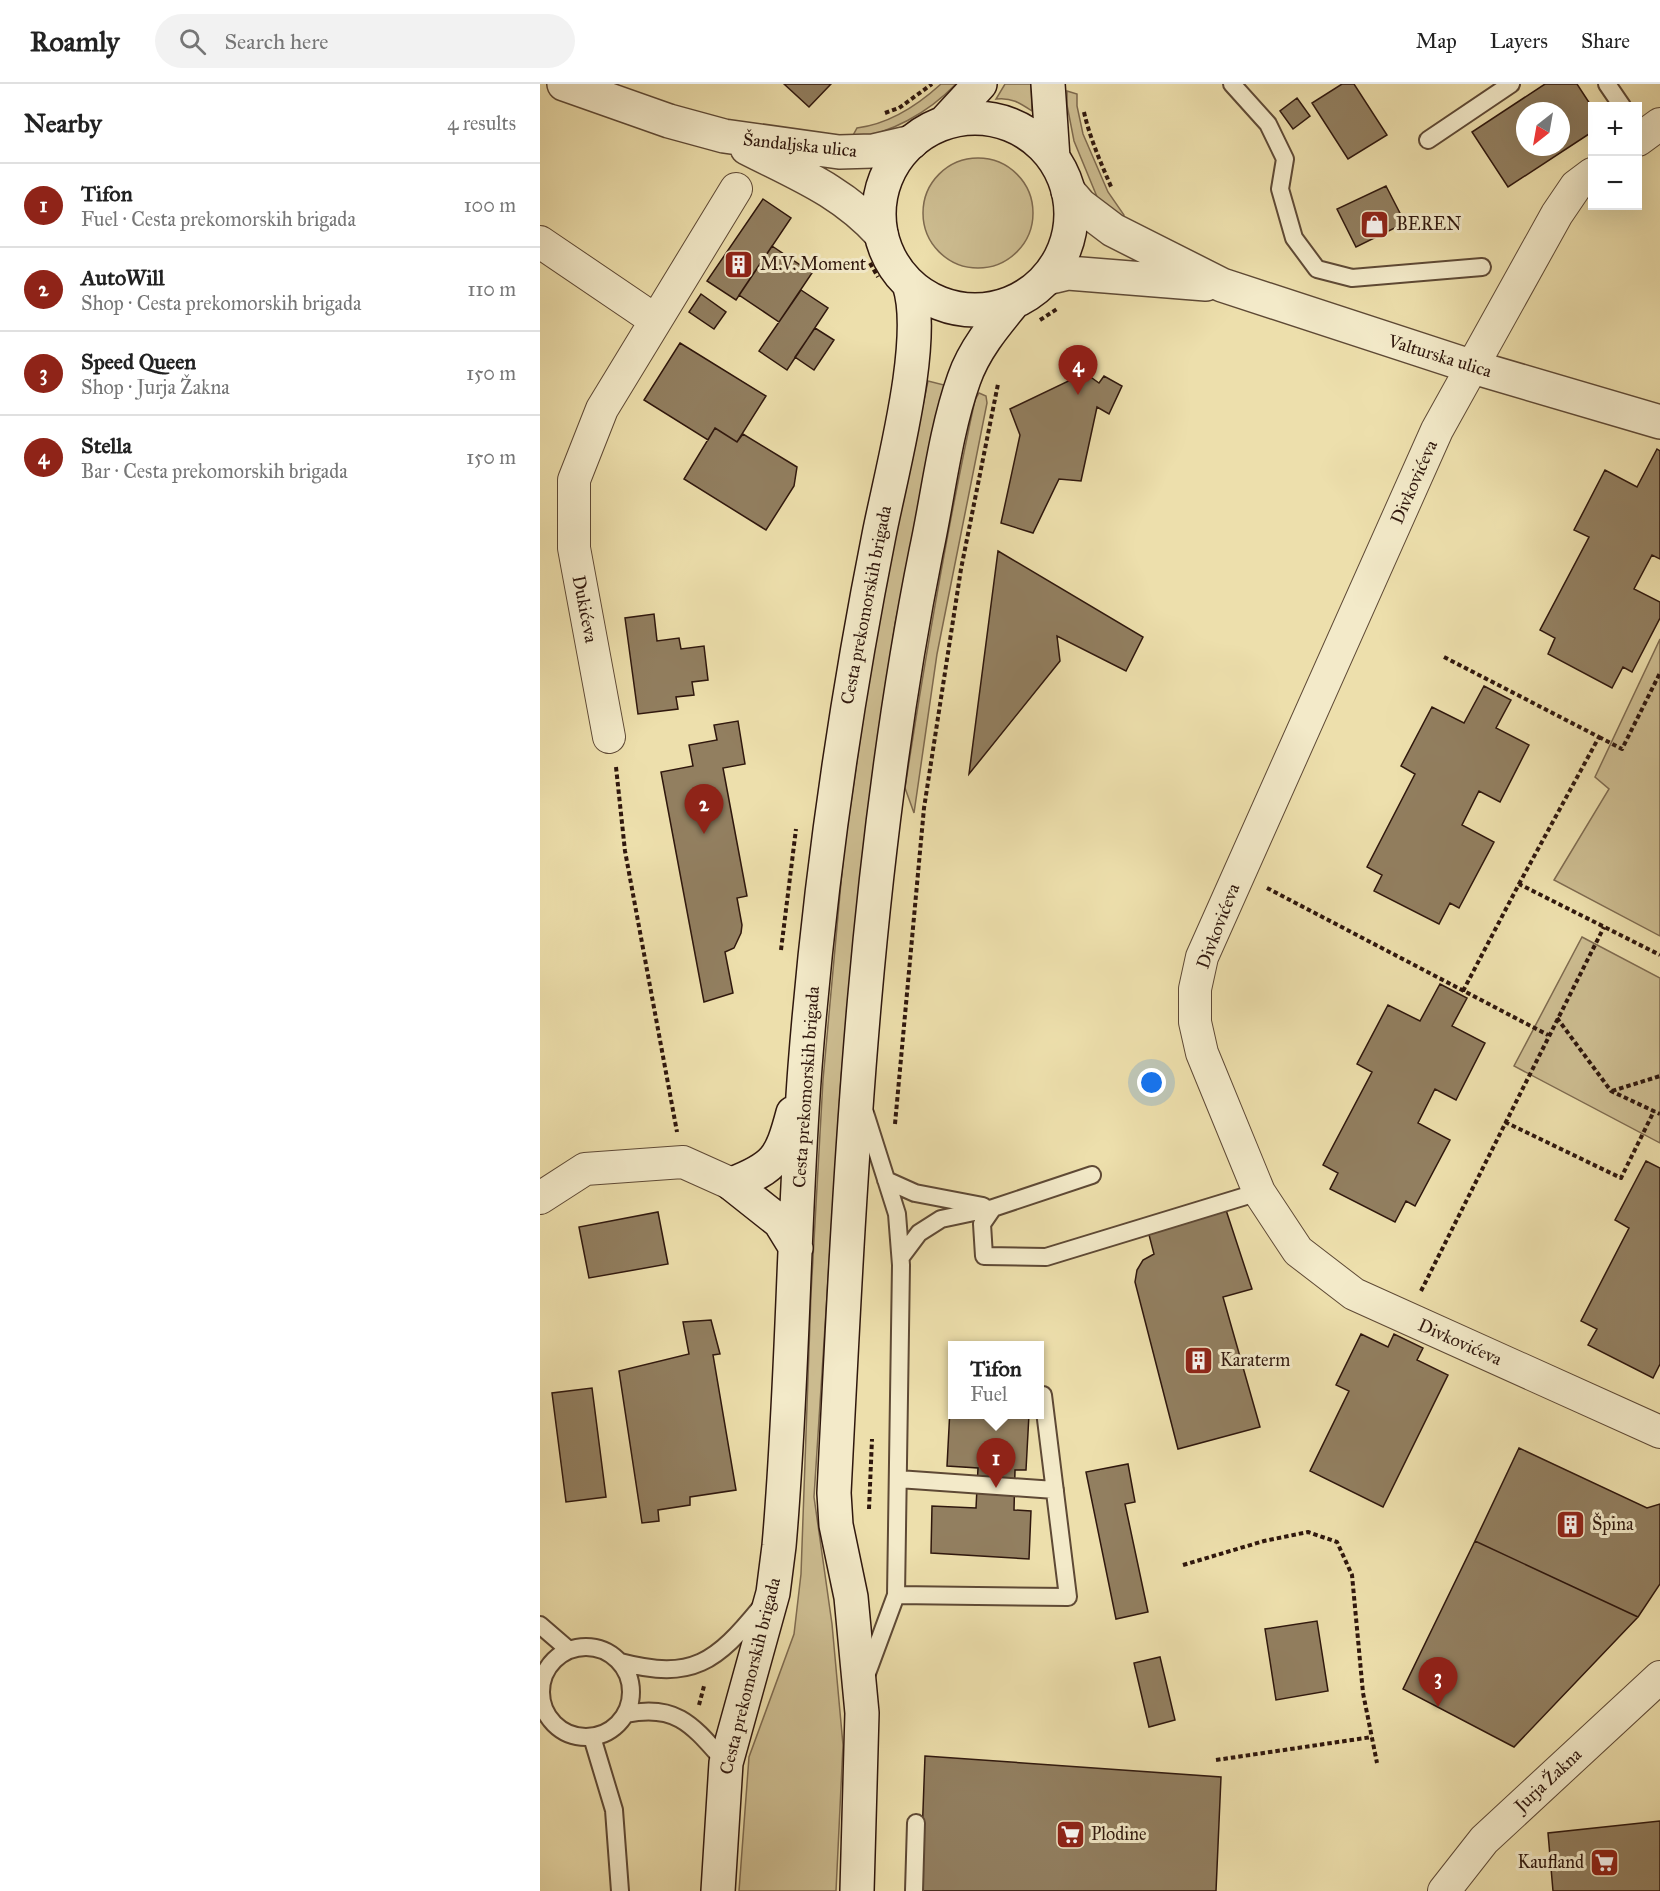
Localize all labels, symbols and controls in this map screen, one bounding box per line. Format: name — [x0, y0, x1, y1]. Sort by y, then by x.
search box — [155, 14, 575, 68]
text: Roamly — [30, 24, 119, 59]
icon: search — [176, 25, 209, 58]
text: Search here — [224, 28, 328, 55]
text: Map — [1416, 28, 1457, 54]
text: Layers — [1490, 28, 1548, 54]
text: Share — [1581, 28, 1630, 54]
north arrow — [1516, 102, 1570, 156]
map controls — [1588, 102, 1642, 210]
button: + — [1588, 102, 1642, 156]
text: Nearby — [24, 107, 102, 139]
text: 4 results — [447, 111, 516, 135]
street label: Šandaljska ulica — [742, 127, 859, 162]
button: − — [1588, 156, 1642, 210]
text: Tifon — [81, 180, 133, 207]
text: 1 — [40, 193, 47, 217]
text: 100 m — [464, 193, 516, 217]
text: Fuel · Cesta prekomorskih brigada — [81, 207, 356, 231]
shop icon: BEREN — [1359, 208, 1391, 240]
place label: BEREN — [1396, 213, 1461, 235]
building icon: M.V. Moment — [723, 248, 755, 280]
place label: M.V. Moment — [760, 253, 867, 275]
text: AutoWill — [81, 264, 164, 291]
text: 2 — [39, 277, 48, 301]
text: 110 m — [468, 277, 516, 301]
text: Shop · Cesta prekomorskih brigada — [81, 291, 361, 315]
street label: Valturska ulica — [1385, 330, 1495, 382]
pin: 4 — [1058, 346, 1098, 395]
text: Speed Queen — [81, 348, 196, 375]
text: 3 — [40, 361, 48, 385]
text: 150 m — [466, 361, 516, 385]
text: Shop · Jurja Žakna — [81, 375, 230, 399]
text: Stella — [81, 432, 132, 459]
street label: Divkovićeva — [1386, 436, 1442, 527]
text: 4 — [38, 445, 49, 469]
text: 150 m — [466, 445, 516, 469]
text: Bar · Cesta prekomorskih brigada — [81, 459, 348, 483]
street label: Cesta prekomorskih brigada — [836, 503, 897, 707]
street label: Dukićeva — [568, 573, 602, 645]
pin: 2 — [684, 784, 724, 834]
street label: Divkovićeva — [1192, 880, 1244, 972]
street label: Cesta prekomorskih brigada — [788, 985, 825, 1189]
your location — [1137, 1068, 1166, 1097]
street label: Divkovićeva — [1415, 1314, 1506, 1370]
popup — [948, 1341, 1044, 1419]
building icon: Karaterm — [1183, 1344, 1215, 1376]
place label: Karaterm — [1220, 1349, 1290, 1371]
text: Tifon — [970, 1355, 1022, 1382]
text: Fuel — [970, 1382, 1008, 1406]
pin: 1 — [976, 1438, 1016, 1488]
building icon: Špina — [1555, 1508, 1587, 1540]
place label: Špina — [1592, 1512, 1634, 1535]
street label: Cesta prekomorskih brigada — [715, 1575, 786, 1777]
pin: 3 — [1418, 1658, 1458, 1707]
street label: Jurja Žakna — [1507, 1742, 1587, 1819]
supermarket icon: Plodine — [1054, 1818, 1086, 1850]
place label: Plodine — [1091, 1823, 1147, 1845]
supermarket icon: Kaufland — [1589, 1846, 1621, 1878]
place label: Kaufland — [1517, 1851, 1584, 1873]

